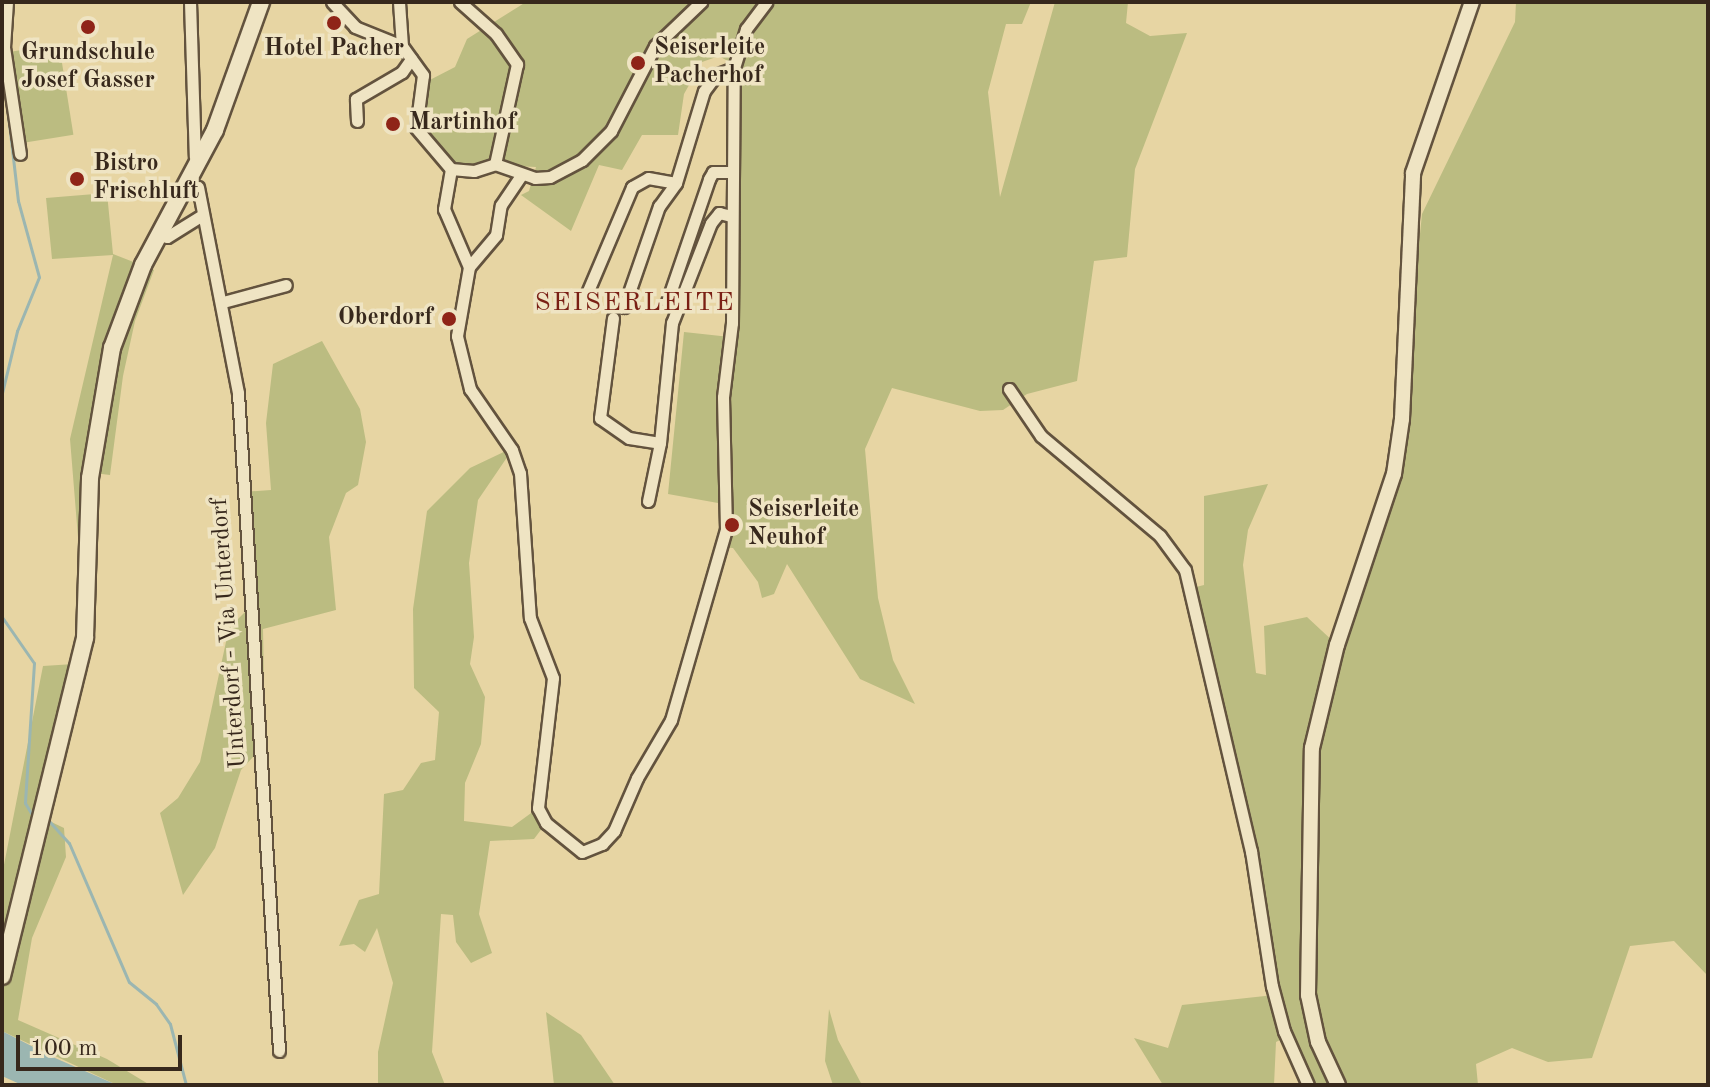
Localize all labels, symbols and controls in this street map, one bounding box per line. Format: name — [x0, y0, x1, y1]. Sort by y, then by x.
marker: Hotel Pacher — [325, 14, 343, 32]
marker: Grundschule Josef Gasser — [79, 18, 97, 36]
place label: Seiserleite Pacherhof — [654, 35, 765, 91]
place label: Hotel Pacher — [264, 36, 404, 64]
place label: Grundschule Josef Gasser — [21, 40, 155, 96]
marker: Seiserleite Pacherhof — [629, 54, 647, 72]
place label: Martinhof — [409, 110, 516, 138]
marker: Martinhof — [384, 115, 402, 133]
place label: Bistro Frischluft — [93, 151, 199, 207]
marker: Bistro Frischluft — [68, 170, 86, 188]
district label: SEISERLEITE — [534, 288, 736, 320]
place label: Oberdorf — [338, 305, 433, 333]
marker: Oberdorf — [440, 310, 458, 328]
street label: Unterdorf - Via Unterdorf — [206, 497, 254, 769]
place label: Seiserleite Neuhof — [748, 497, 859, 553]
marker: Seiserleite Neuhof — [723, 516, 741, 534]
scale bar — [20, 1019, 186, 1069]
text: 100 m — [30, 1037, 98, 1061]

